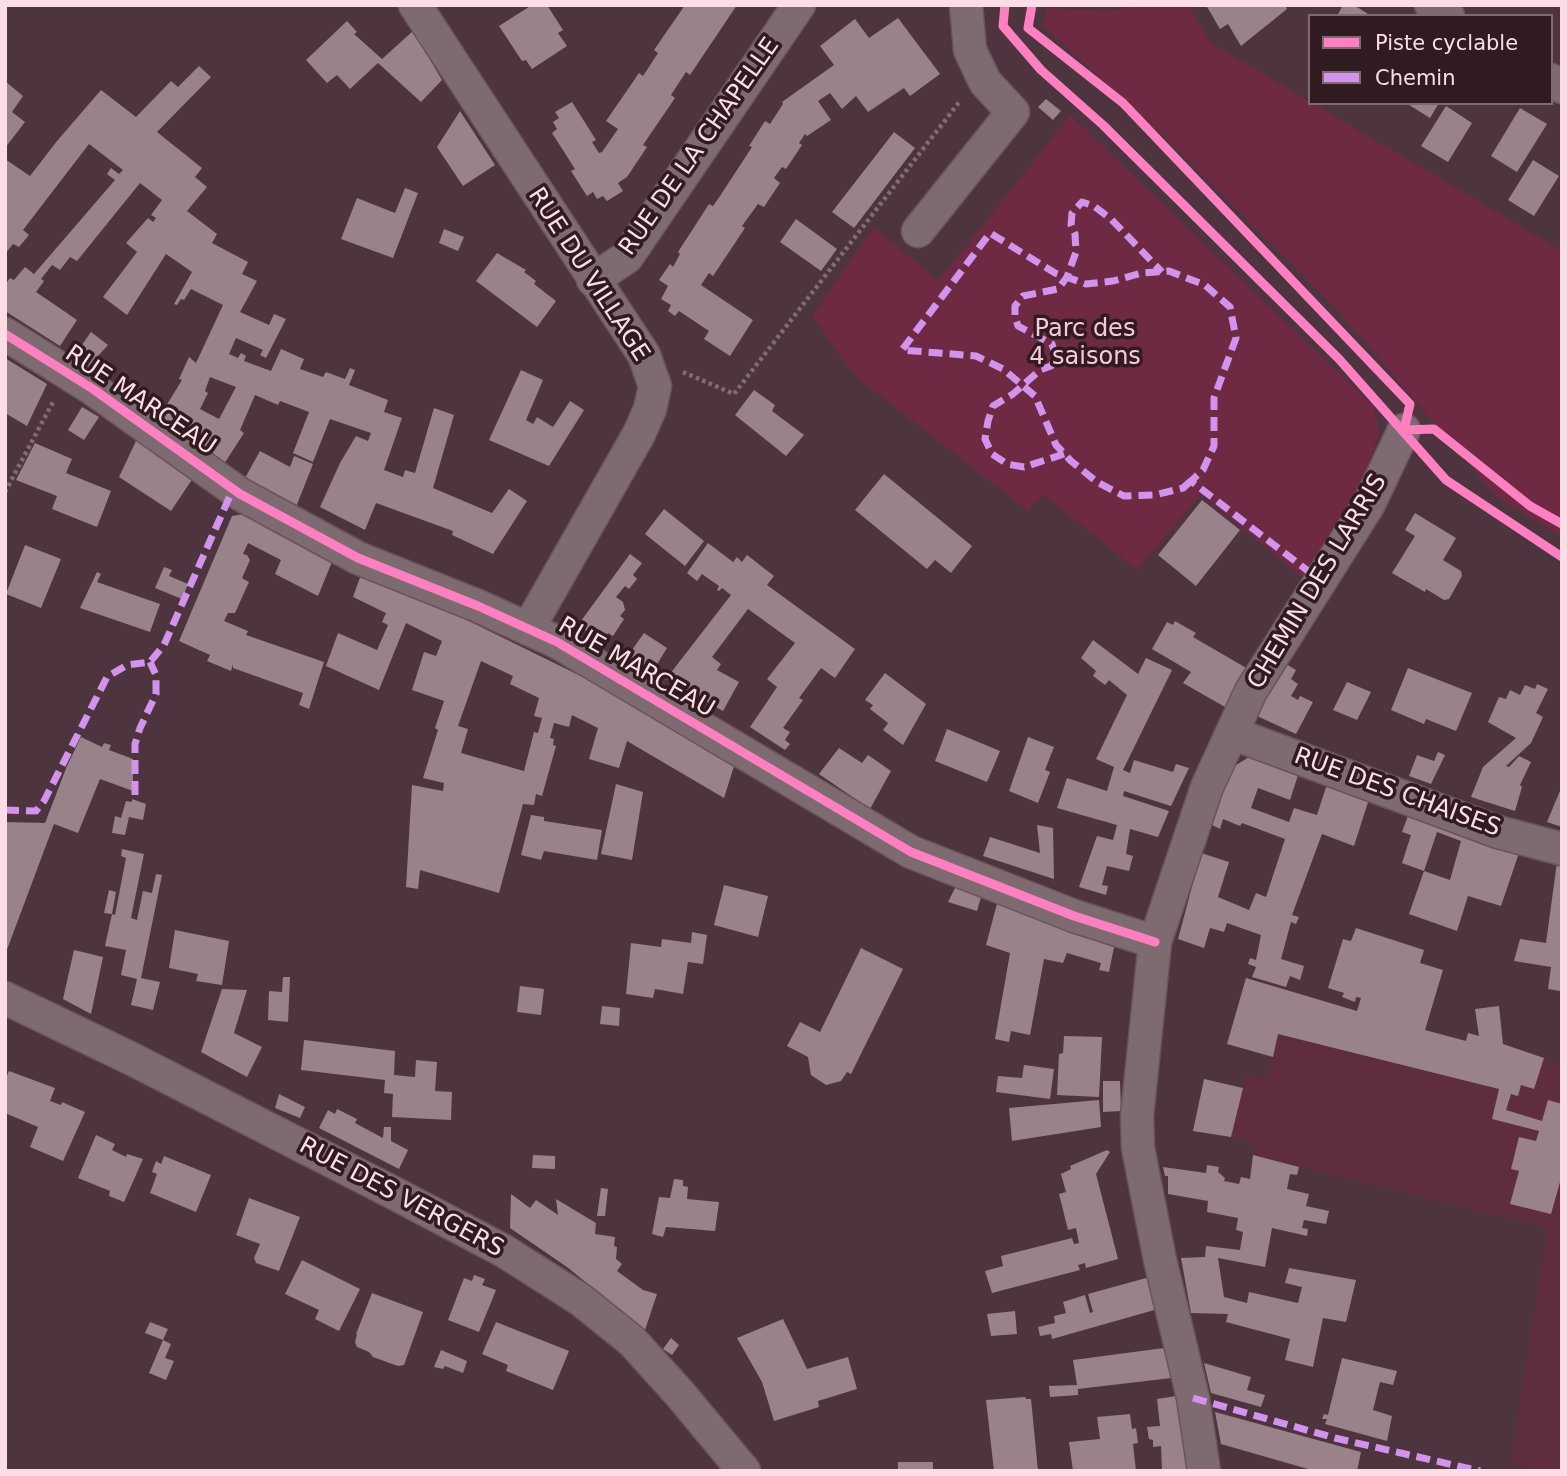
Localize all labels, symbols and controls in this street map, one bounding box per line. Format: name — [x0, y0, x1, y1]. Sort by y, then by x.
legend — [1308, 14, 1553, 105]
text: Piste cyclable — [1375, 31, 1518, 55]
street label: RUE DE LA CHAPELLE — [614, 33, 786, 261]
text: Chemin — [1375, 66, 1456, 90]
street label: RUE DU VILLAGE — [521, 183, 655, 367]
park label: Parc des 4 saisons — [1029, 316, 1141, 372]
street label: RUE MARCEAU — [59, 340, 221, 462]
street label: CHEMIN DES LARRIS — [1242, 469, 1394, 695]
street label: RUE MARCEAU — [553, 612, 719, 724]
street label: RUE DES CHAISES — [1290, 742, 1504, 844]
street label: RUE DES VERGERS — [294, 1132, 508, 1264]

